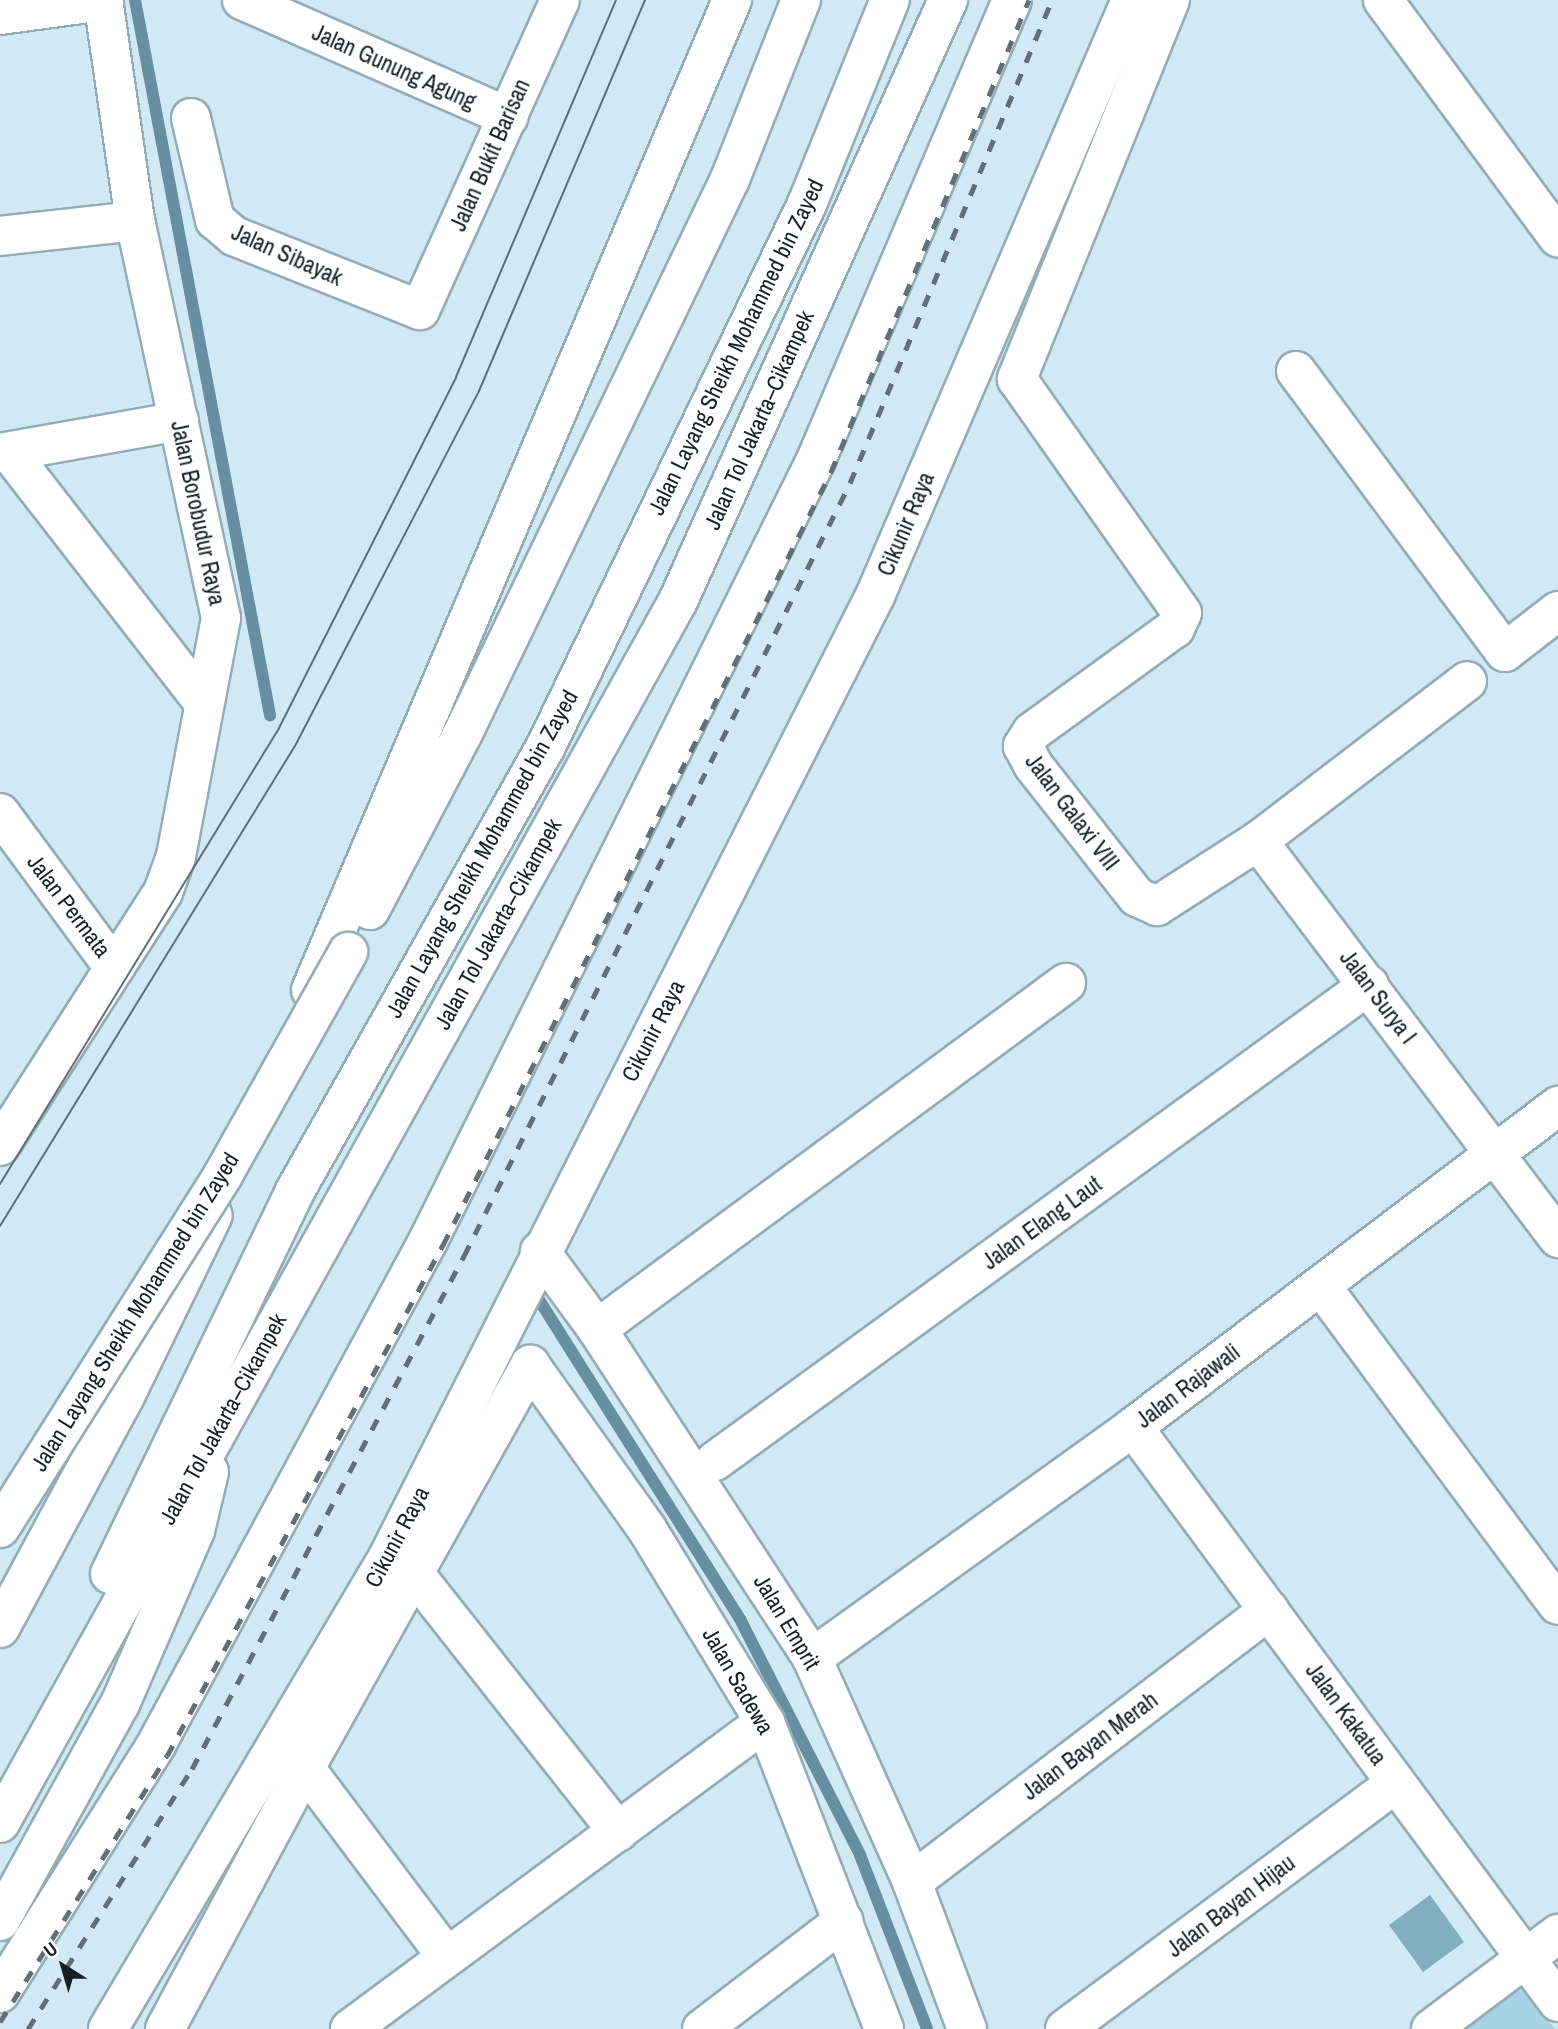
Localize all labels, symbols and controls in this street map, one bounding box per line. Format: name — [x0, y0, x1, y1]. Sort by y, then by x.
street label: Jalan Gunung Agung — [307, 18, 481, 116]
street label: Jalan Bukit Barisan — [444, 75, 536, 235]
street label: Jalan Layang Sheikh Mohammed bin Zayed — [642, 175, 830, 519]
street label: Jalan Sibayak — [227, 218, 347, 292]
street label: Jalan Tol Jakarta–Cikampek — [698, 306, 820, 534]
street label: Jalan Borobudur Raya — [165, 418, 231, 608]
street label: Cikunir Raya — [872, 468, 940, 580]
street label: Jalan Layang Sheikh Mohammed bin Zayed — [380, 685, 584, 1023]
street label: Jalan Galaxi VIII — [1019, 748, 1125, 876]
street label: Jalan Tol Jakarta–Cikampek — [429, 814, 567, 1034]
street label: Jalan Permata — [21, 849, 117, 963]
street label: Jalan Surya I — [1334, 945, 1422, 1049]
street label: Cikunir Raya — [616, 976, 690, 1086]
street label: Jalan Layang Sheikh Mohammed bin Zayed — [25, 1148, 245, 1476]
street label: Jalan Elang Laut — [977, 1171, 1107, 1275]
street label: Jalan Tol Jakarta–Cikampek — [154, 1309, 292, 1529]
street label: Jalan Rajawali — [1131, 1338, 1245, 1434]
street label: Cikunir Raya — [359, 1482, 435, 1592]
street label: Jalan Emprit — [748, 1570, 826, 1674]
street label: Jalan Sadewa — [696, 1623, 780, 1739]
street label: Jalan Kakatua — [1300, 1658, 1392, 1770]
street label: Jalan Bayan Merah — [1017, 1686, 1163, 1806]
street label: Jalan Bayan Hijau — [1162, 1849, 1300, 1963]
north arrow — [28, 1931, 98, 2001]
text: U — [38, 1935, 63, 1963]

